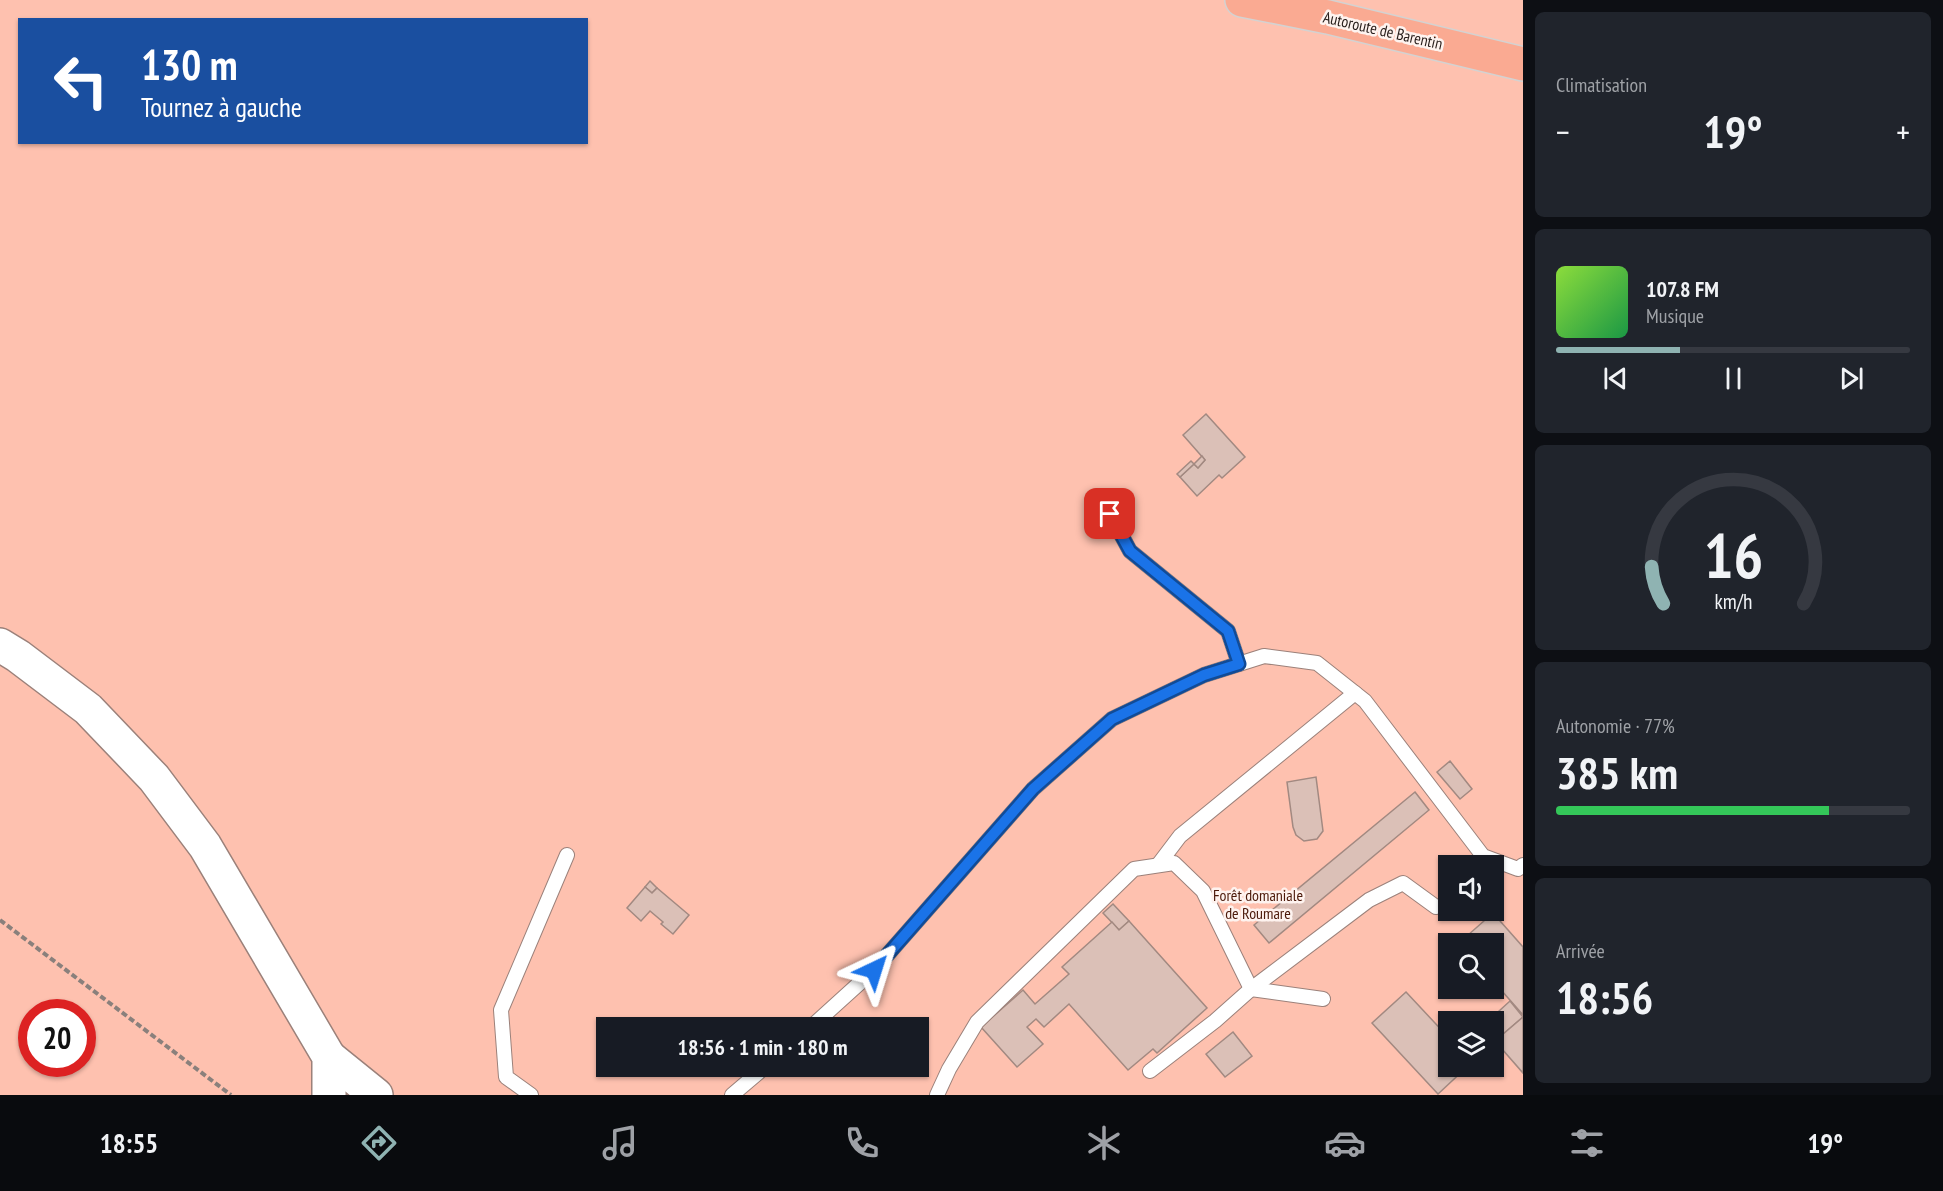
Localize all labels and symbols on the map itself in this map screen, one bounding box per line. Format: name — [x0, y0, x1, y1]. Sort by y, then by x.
street label: Autoroute de Barentin — [1321, 7, 1445, 53]
pin — [1084, 488, 1135, 539]
park label: Forêt domaniale de Roumare — [1213, 885, 1303, 923]
position arrow — [842, 938, 906, 1002]
speed limit sign: 20 — [18, 999, 96, 1077]

